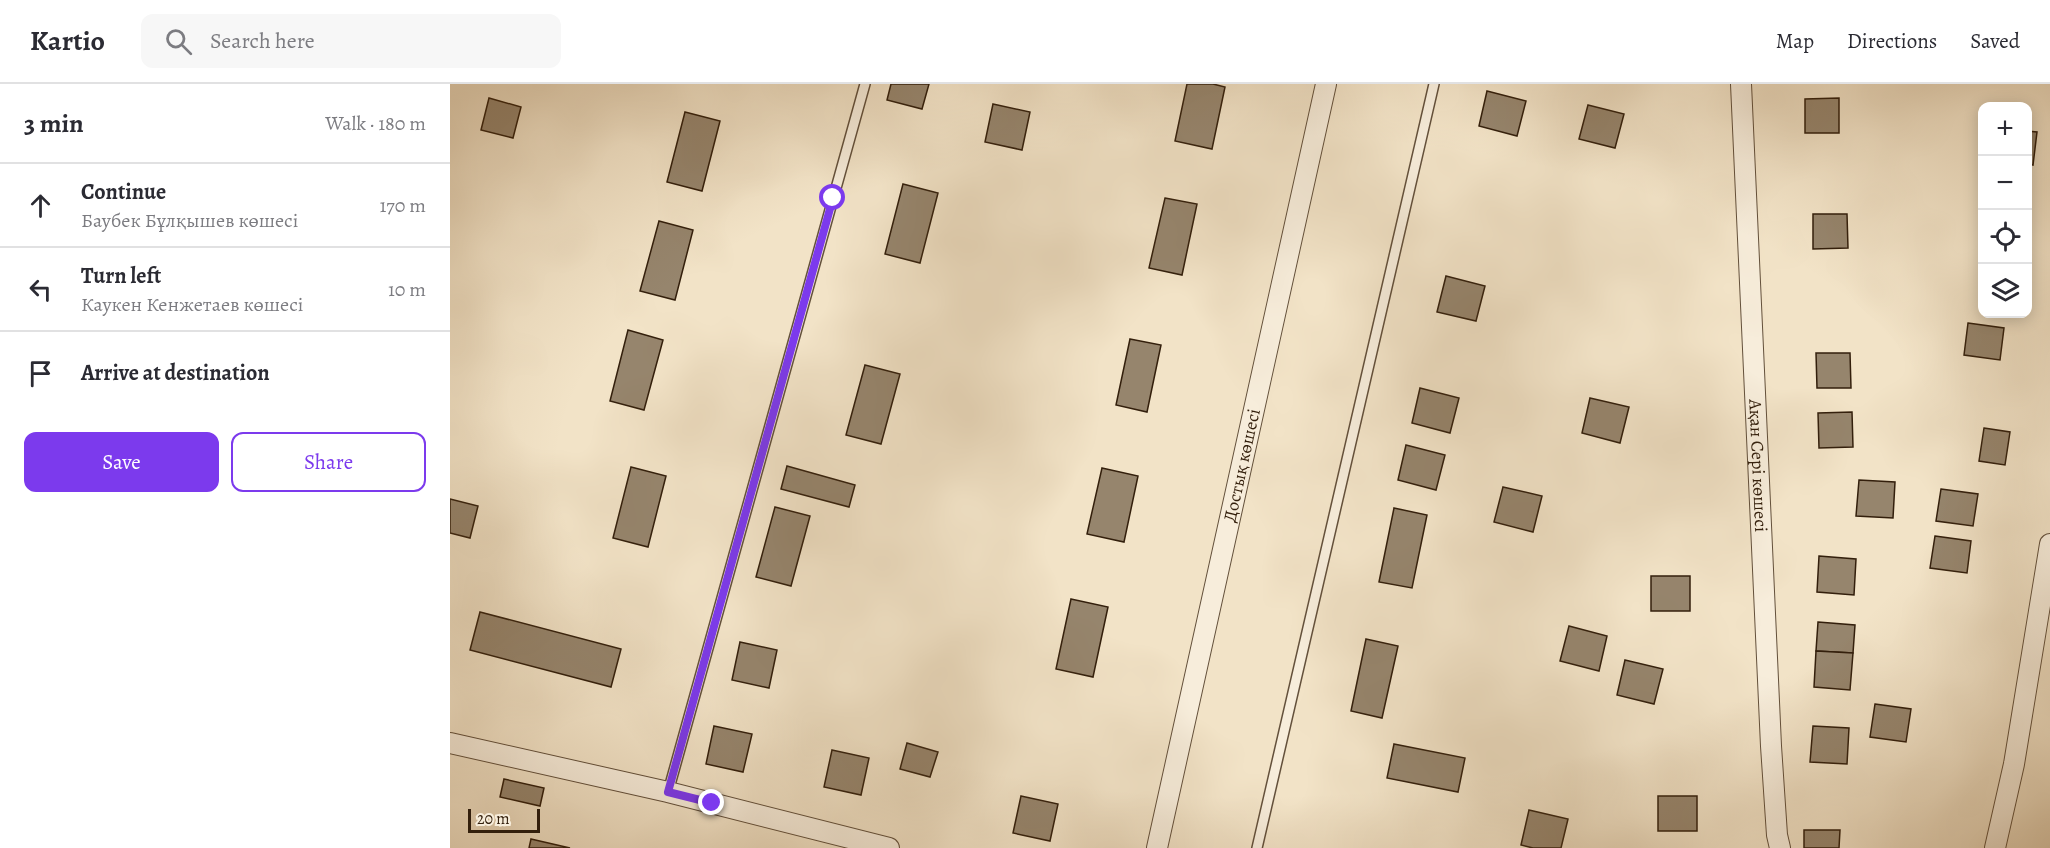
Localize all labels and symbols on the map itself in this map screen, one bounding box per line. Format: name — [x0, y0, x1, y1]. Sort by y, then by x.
route start — [819, 184, 845, 210]
street label: Ақан Сері көшесі — [1743, 398, 1773, 533]
street label: Достық көшесі — [1217, 406, 1266, 524]
route end — [698, 789, 724, 815]
scale bar — [468, 806, 540, 834]

